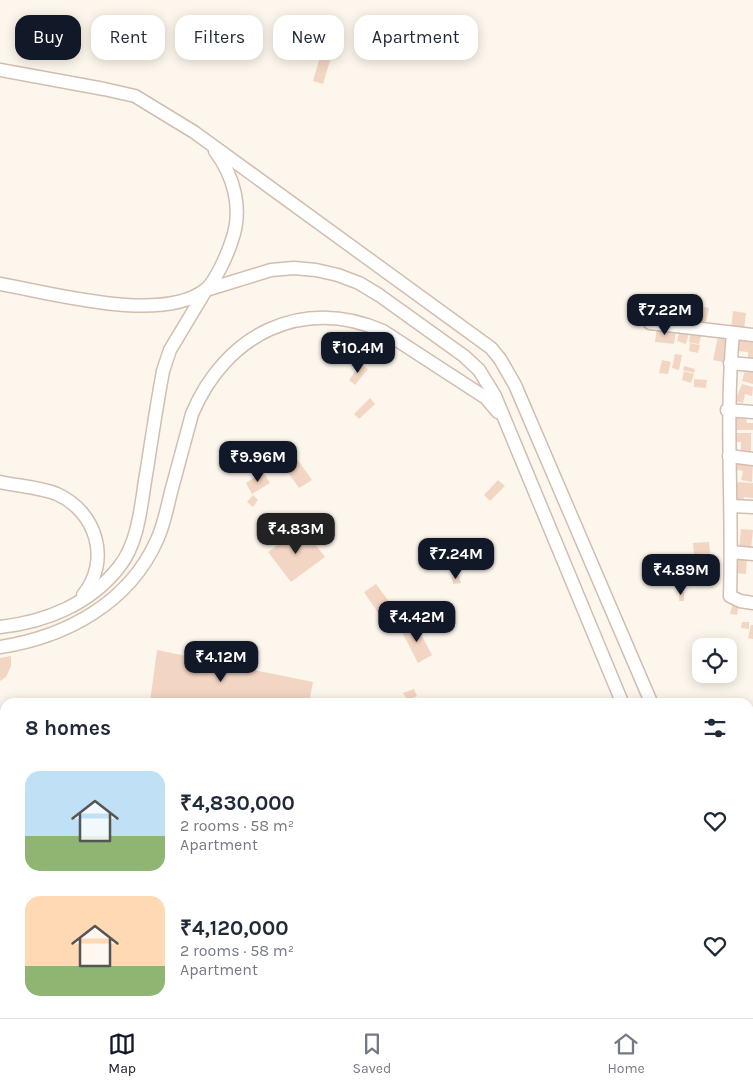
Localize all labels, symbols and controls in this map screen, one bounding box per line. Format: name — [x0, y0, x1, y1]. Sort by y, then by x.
chip: Buy — [15, 15, 81, 60]
chip: Rent — [91, 15, 165, 60]
chip: Filters — [175, 15, 263, 60]
chip: New — [273, 15, 344, 60]
chip: Apartment — [354, 15, 478, 60]
pin: ₹7.22M — [624, 294, 706, 336]
text: ₹7.22M — [638, 300, 692, 319]
pin: ₹10.4M — [317, 332, 399, 374]
text: ₹10.4M — [332, 338, 384, 357]
pin: ₹9.96M — [217, 440, 299, 483]
text: ₹9.96M — [230, 447, 286, 466]
pin: ₹4.83M — [255, 512, 337, 555]
text: ₹4.83M — [268, 519, 324, 538]
pin: ₹7.24M — [415, 538, 497, 580]
text: ₹7.24M — [429, 544, 483, 563]
pin: ₹4.89M — [640, 554, 722, 596]
text: ₹4.89M — [653, 560, 709, 579]
pin: ₹4.42M — [376, 600, 458, 643]
text: ₹4.42M — [389, 607, 445, 626]
map controls — [692, 638, 737, 683]
button: locate — [692, 638, 737, 683]
pin: ₹4.12M — [180, 640, 262, 683]
text: ₹4.12M — [195, 647, 247, 666]
icon: filters — [701, 714, 729, 742]
text: 8 homes — [25, 716, 111, 740]
icon: home — [65, 791, 125, 851]
text: ₹4,830,000 — [180, 791, 295, 815]
icon: heart — [701, 807, 729, 835]
text: 2 rooms · 58 m² — [180, 816, 294, 835]
text: Apartment — [180, 835, 258, 854]
icon: home — [65, 916, 125, 976]
text: ₹4,120,000 — [180, 916, 288, 940]
icon: heart — [701, 932, 729, 960]
text: 2 rooms · 58 m² — [180, 941, 294, 960]
text: Apartment — [180, 960, 258, 979]
tab: Map — [108, 1030, 136, 1077]
tab: Saved — [352, 1030, 391, 1077]
tab: Home — [608, 1030, 645, 1077]

